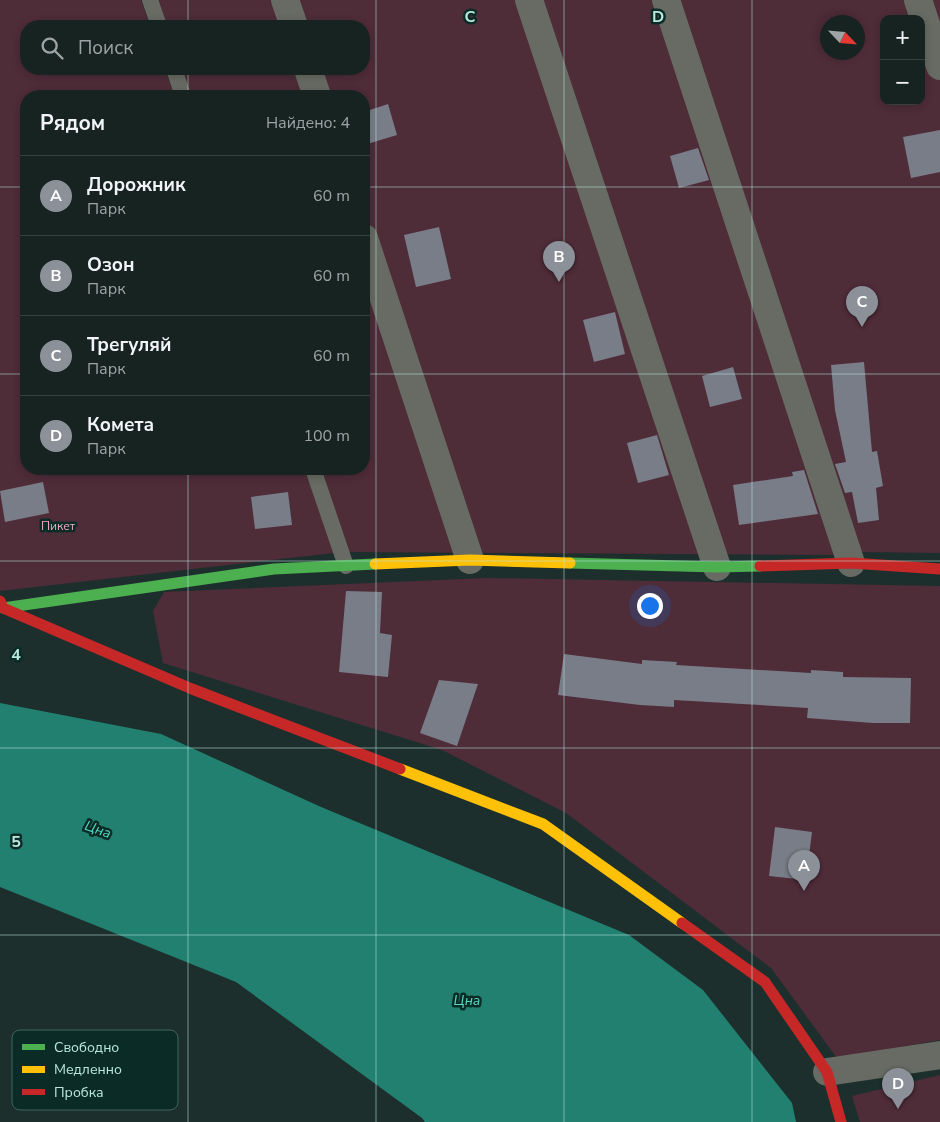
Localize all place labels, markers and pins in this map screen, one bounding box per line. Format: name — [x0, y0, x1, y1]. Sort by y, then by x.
pin: B — [543, 241, 575, 282]
pin: C — [846, 286, 878, 327]
pin: A — [788, 850, 820, 891]
pin: D — [882, 1068, 914, 1109]

